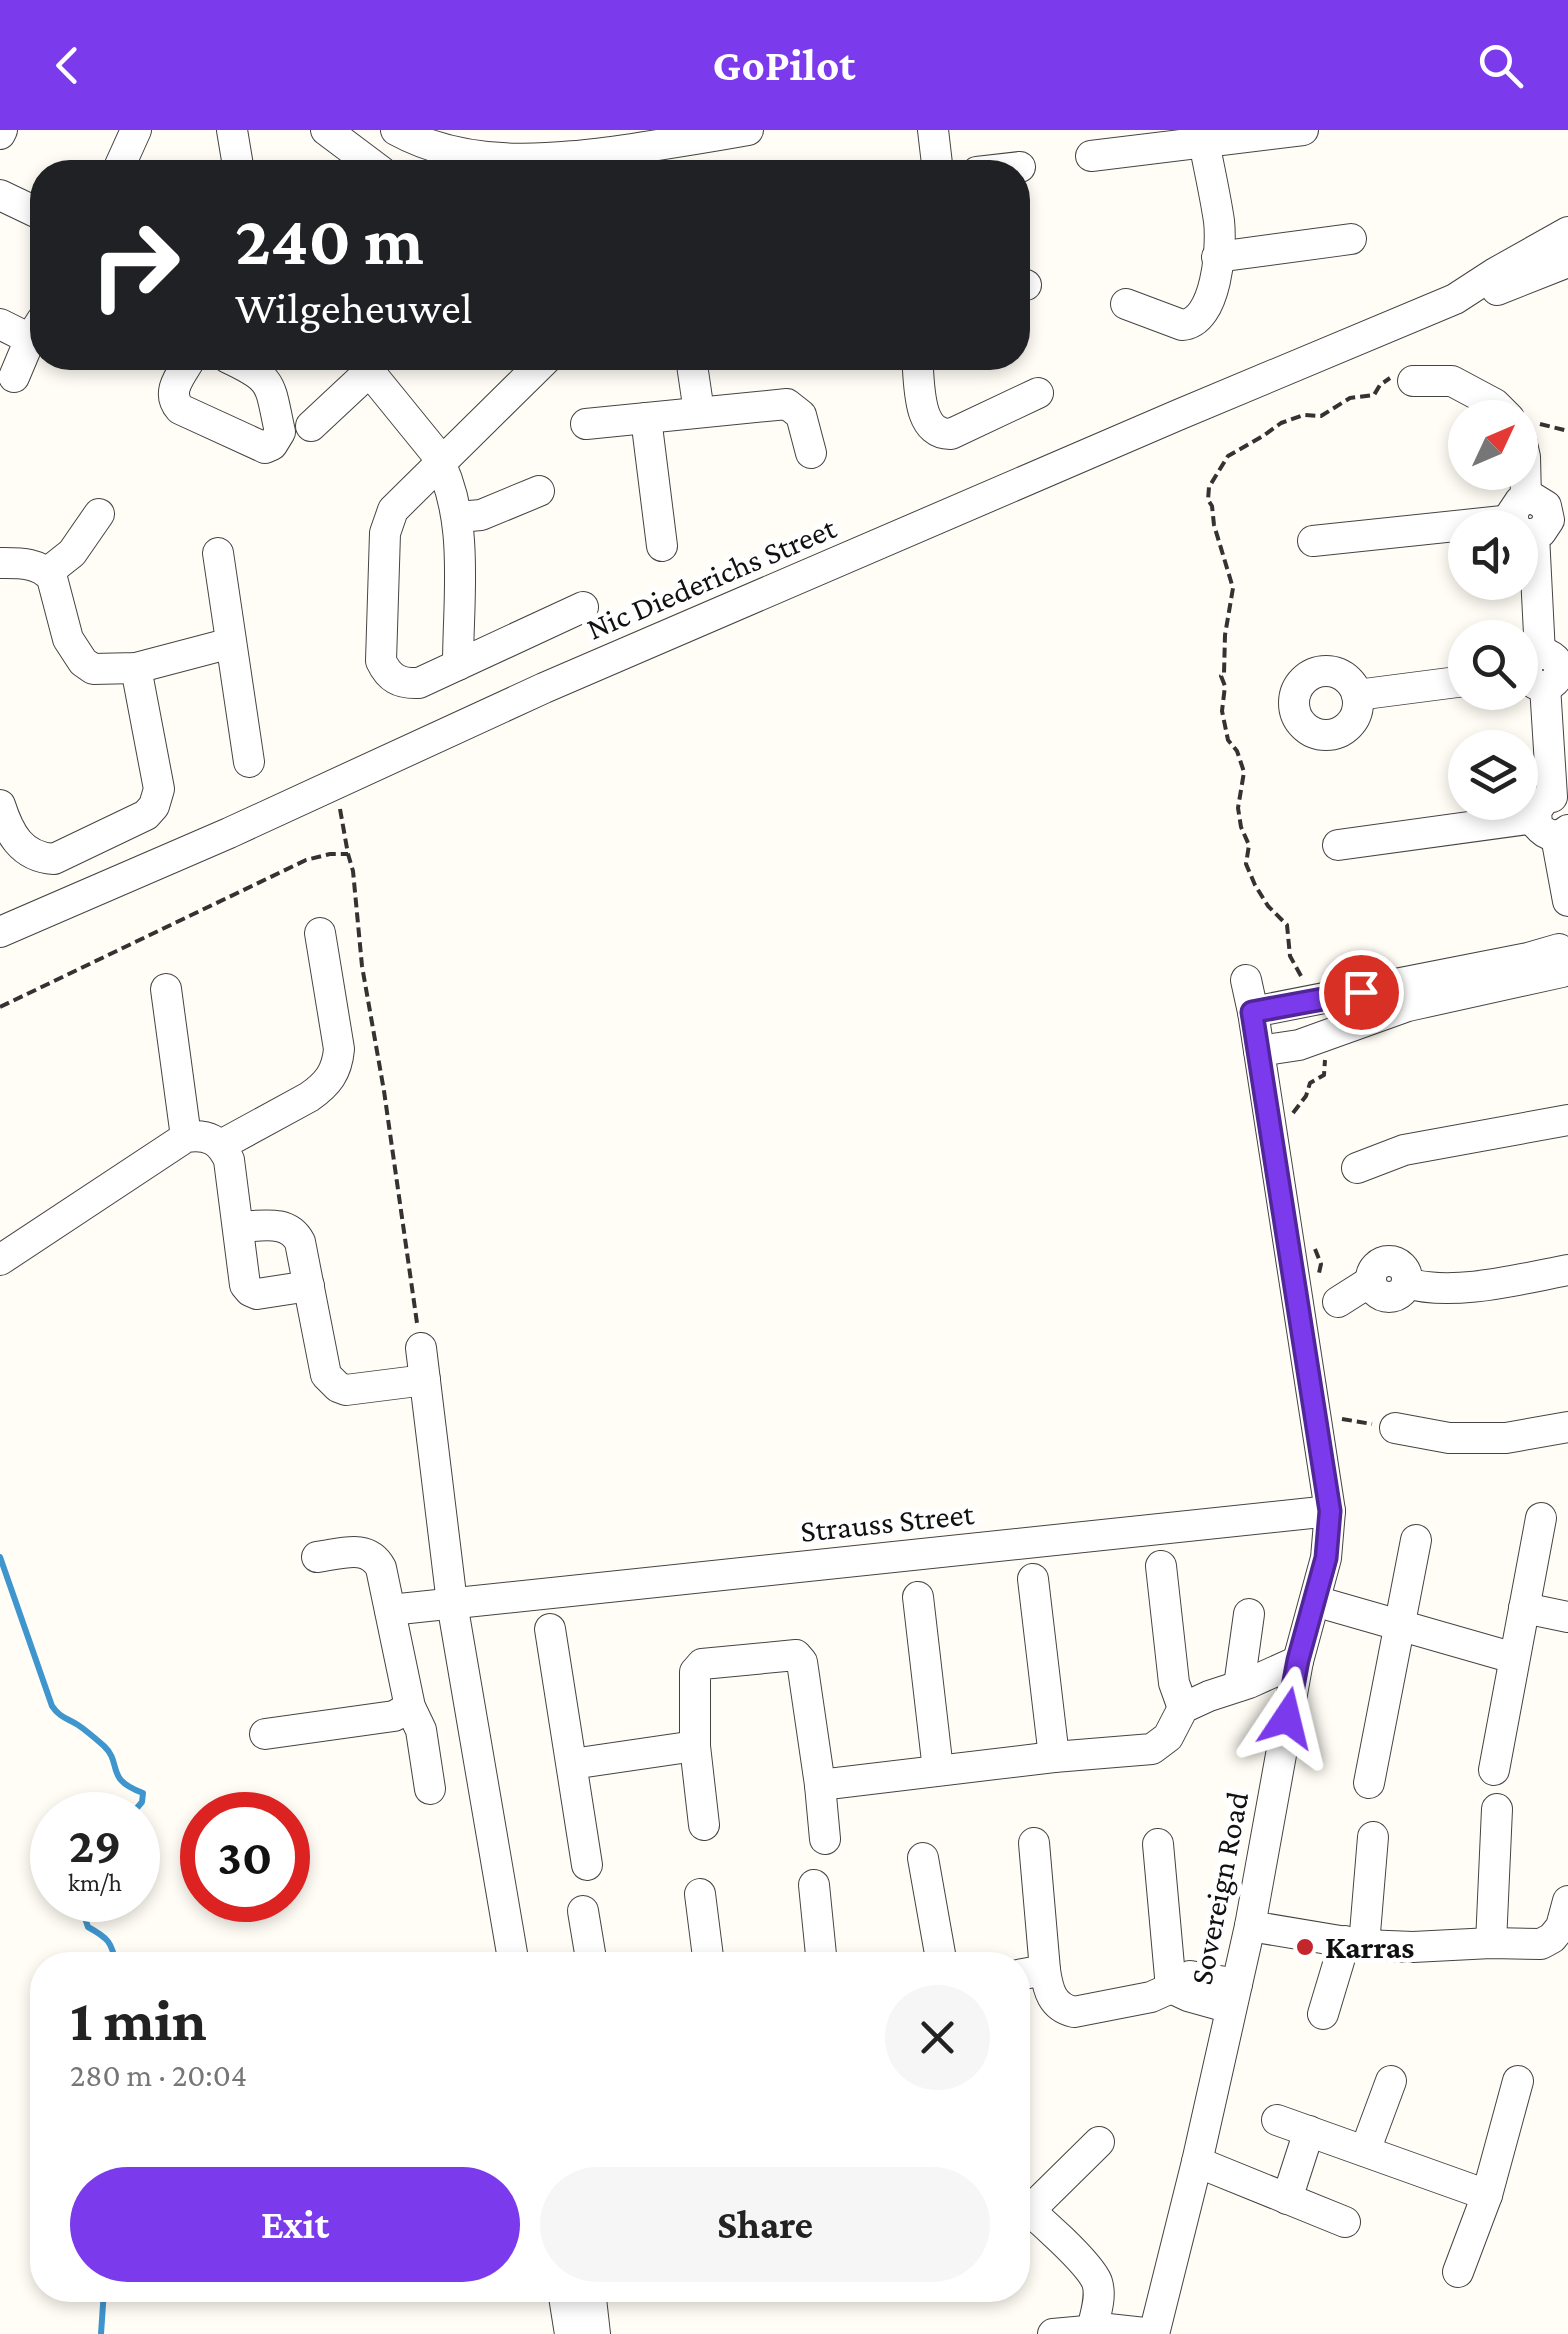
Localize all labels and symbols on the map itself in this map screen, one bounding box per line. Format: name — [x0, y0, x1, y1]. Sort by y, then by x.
north arrow — [1448, 400, 1538, 490]
street label: Nic Diederichs Street — [581, 509, 841, 647]
pin — [1319, 950, 1404, 1035]
street label: Strauss Street — [799, 1495, 976, 1549]
position arrow — [1235, 1666, 1339, 1770]
street label: Sovereign Road — [1183, 1788, 1255, 1988]
speed limit sign: 30 — [180, 1792, 310, 1922]
place label: Karras — [1325, 1929, 1414, 1965]
marker: Karras — [1294, 1936, 1316, 1958]

